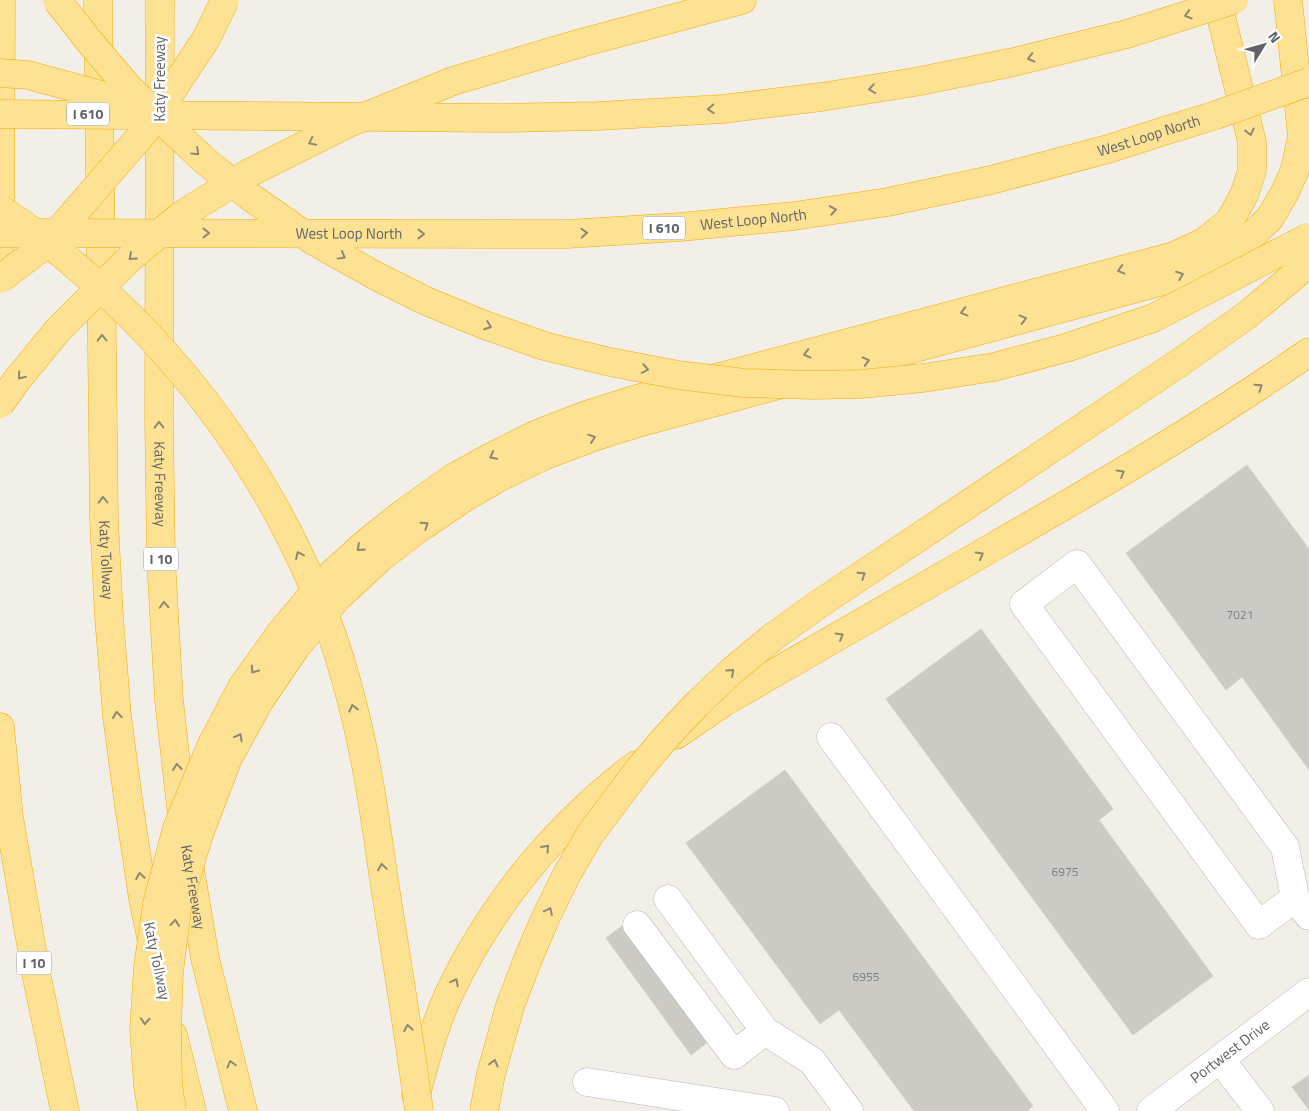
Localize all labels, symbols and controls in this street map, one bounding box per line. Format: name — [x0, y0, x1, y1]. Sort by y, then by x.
one-way arrow — [1184, 9, 1192, 19]
north arrow — [1239, 20, 1289, 70]
text: N — [1263, 27, 1286, 47]
street label: Katy Freeway — [148, 36, 171, 122]
one-way arrow — [1028, 52, 1036, 62]
one-way arrow — [867, 83, 875, 94]
road number: I 610 — [67, 102, 109, 126]
one-way arrow — [706, 104, 714, 115]
street label: West Loop North — [1095, 109, 1203, 162]
one-way arrow — [1244, 128, 1254, 136]
one-way arrow — [308, 136, 317, 146]
one-way arrow — [190, 146, 199, 155]
street label: West Loop North — [699, 202, 808, 236]
one-way arrow — [828, 206, 837, 216]
road number: I 610 — [643, 217, 685, 240]
street label: West Loop North — [296, 222, 402, 245]
one-way arrow — [202, 228, 210, 238]
one-way arrow — [580, 228, 588, 239]
one-way arrow — [417, 229, 425, 240]
one-way arrow — [336, 250, 345, 260]
one-way arrow — [128, 251, 137, 260]
one-way arrow — [1118, 265, 1126, 275]
one-way arrow — [1175, 271, 1184, 281]
one-way arrow — [960, 306, 968, 317]
one-way arrow — [1019, 314, 1027, 324]
one-way arrow — [483, 320, 492, 330]
one-way arrow — [96, 333, 107, 341]
one-way arrow — [803, 348, 811, 358]
one-way arrow — [862, 356, 871, 367]
one-way arrow — [640, 363, 649, 373]
one-way arrow — [17, 370, 26, 379]
one-way arrow — [1253, 384, 1263, 393]
one-way arrow — [154, 420, 164, 428]
one-way arrow — [587, 434, 596, 444]
street label: Katy Freeway — [148, 441, 173, 527]
one-way arrow — [489, 450, 498, 460]
one-way arrow — [1116, 470, 1125, 480]
one-way arrow — [98, 496, 108, 504]
street label: Katy Tollway — [93, 520, 120, 600]
one-way arrow — [419, 522, 429, 531]
one-way arrow — [357, 542, 366, 551]
road number: I 10 — [144, 548, 178, 570]
one-way arrow — [294, 551, 305, 560]
one-way arrow — [975, 551, 984, 561]
one-way arrow — [856, 572, 865, 581]
one-way arrow — [158, 600, 169, 608]
house number: 7021 — [1227, 605, 1253, 624]
one-way arrow — [834, 632, 843, 642]
one-way arrow — [251, 665, 260, 674]
one-way arrow — [726, 669, 735, 678]
one-way arrow — [348, 703, 359, 712]
one-way arrow — [112, 710, 123, 718]
one-way arrow — [233, 733, 243, 742]
one-way arrow — [172, 762, 182, 771]
street label: Katy Freeway — [175, 843, 212, 931]
one-way arrow — [540, 845, 549, 854]
house number: 6975 — [1052, 862, 1079, 881]
one-way arrow — [378, 863, 388, 872]
one-way arrow — [135, 871, 146, 879]
one-way arrow — [543, 907, 553, 916]
one-way arrow — [169, 919, 180, 927]
street label: Katy Tollway — [138, 920, 177, 1002]
road number: I 10 — [16, 951, 52, 974]
house number: 6955 — [853, 967, 880, 986]
one-way arrow — [449, 979, 459, 988]
street label: Portwest Drive — [1185, 1013, 1274, 1089]
one-way arrow — [139, 1018, 150, 1026]
one-way arrow — [403, 1024, 413, 1032]
one-way arrow — [226, 1059, 237, 1068]
one-way arrow — [488, 1059, 499, 1068]

